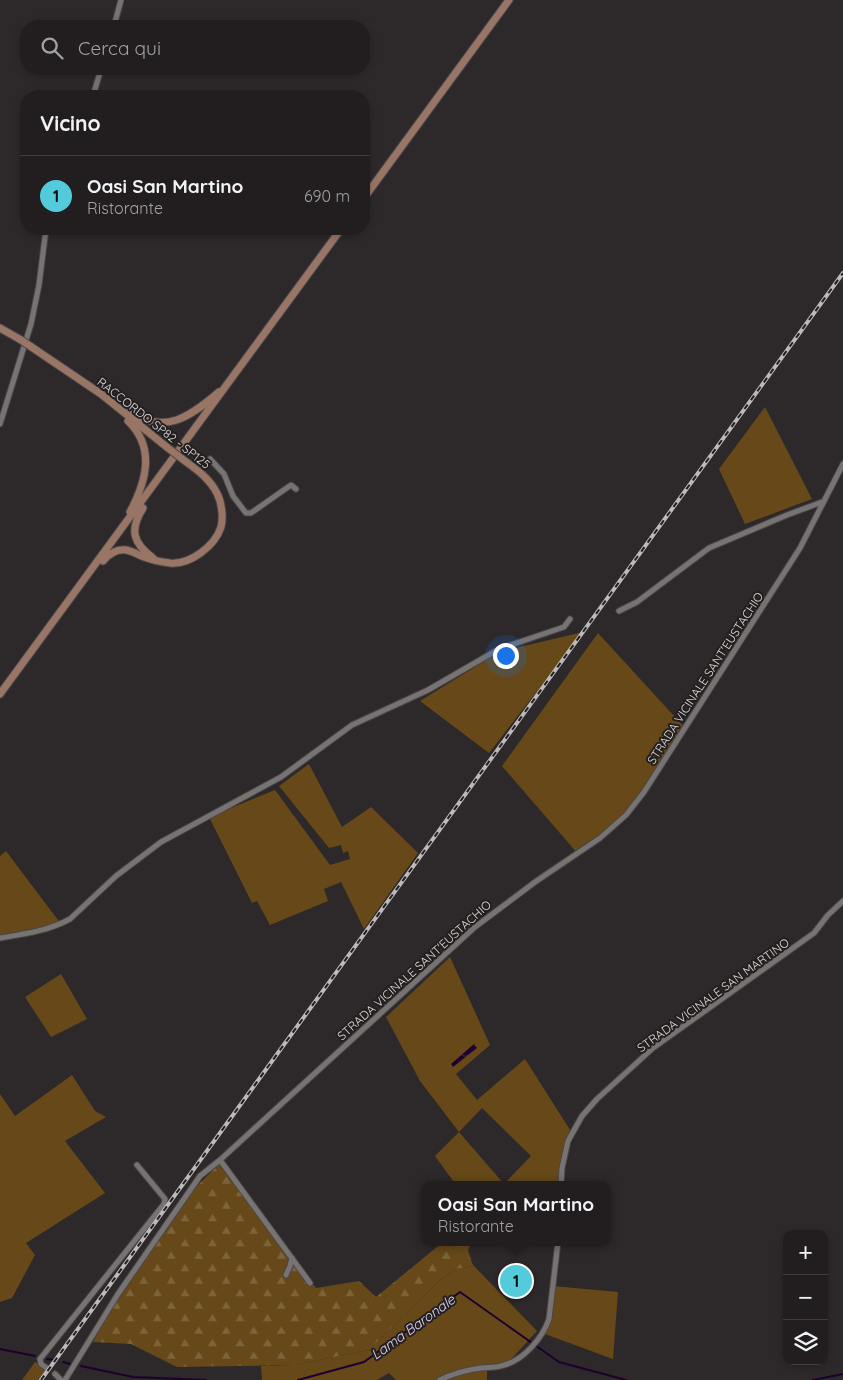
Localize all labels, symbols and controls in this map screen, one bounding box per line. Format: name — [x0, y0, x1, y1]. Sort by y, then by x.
search box — [20, 20, 370, 75]
icon: search — [38, 34, 66, 62]
text: Cerca qui — [78, 36, 161, 60]
text: Vicino — [40, 110, 101, 136]
text: Oasi San Martino — [87, 174, 243, 198]
text: 1 — [53, 186, 59, 206]
text: 690 m — [304, 186, 350, 206]
text: Ristorante — [87, 198, 163, 218]
street label: RACCORDO SP82 - SP125 — [94, 374, 214, 472]
street label: STRADA VICINALE SANT'EUSTACHIO — [644, 589, 766, 767]
your location — [493, 643, 519, 669]
street label: STRADA VICINALE SANT'EUSTACHIO — [334, 897, 494, 1043]
street label: STRADA VICINALE SAN MARTINO — [634, 935, 792, 1055]
popup — [421, 1181, 611, 1246]
text: Oasi San Martino — [438, 1192, 594, 1216]
text: Ristorante — [438, 1216, 514, 1236]
map controls — [783, 1230, 828, 1365]
button: + — [783, 1230, 828, 1275]
pin: 1 — [500, 1262, 532, 1300]
button: − — [783, 1275, 828, 1320]
water label: Lama Baronale — [367, 1290, 459, 1364]
button: layers — [783, 1320, 828, 1365]

